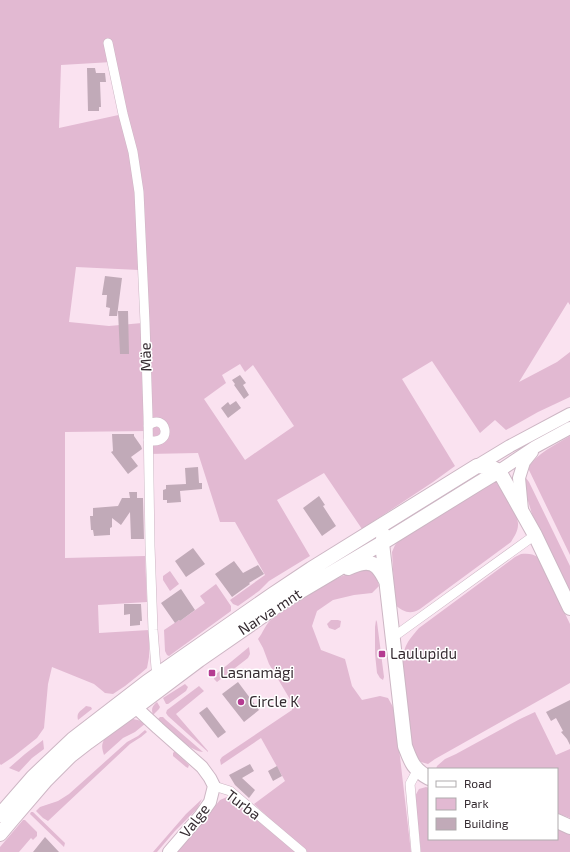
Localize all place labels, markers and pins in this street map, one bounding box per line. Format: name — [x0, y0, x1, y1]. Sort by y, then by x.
place label: Laulupidu — [390, 644, 457, 662]
marker: Laulupidu — [377, 649, 387, 659]
place label: Lasnamägi — [220, 663, 294, 681]
marker: Lasnamägi — [207, 668, 217, 678]
place label: Circle K — [249, 692, 299, 710]
marker: Circle K — [236, 697, 246, 707]

